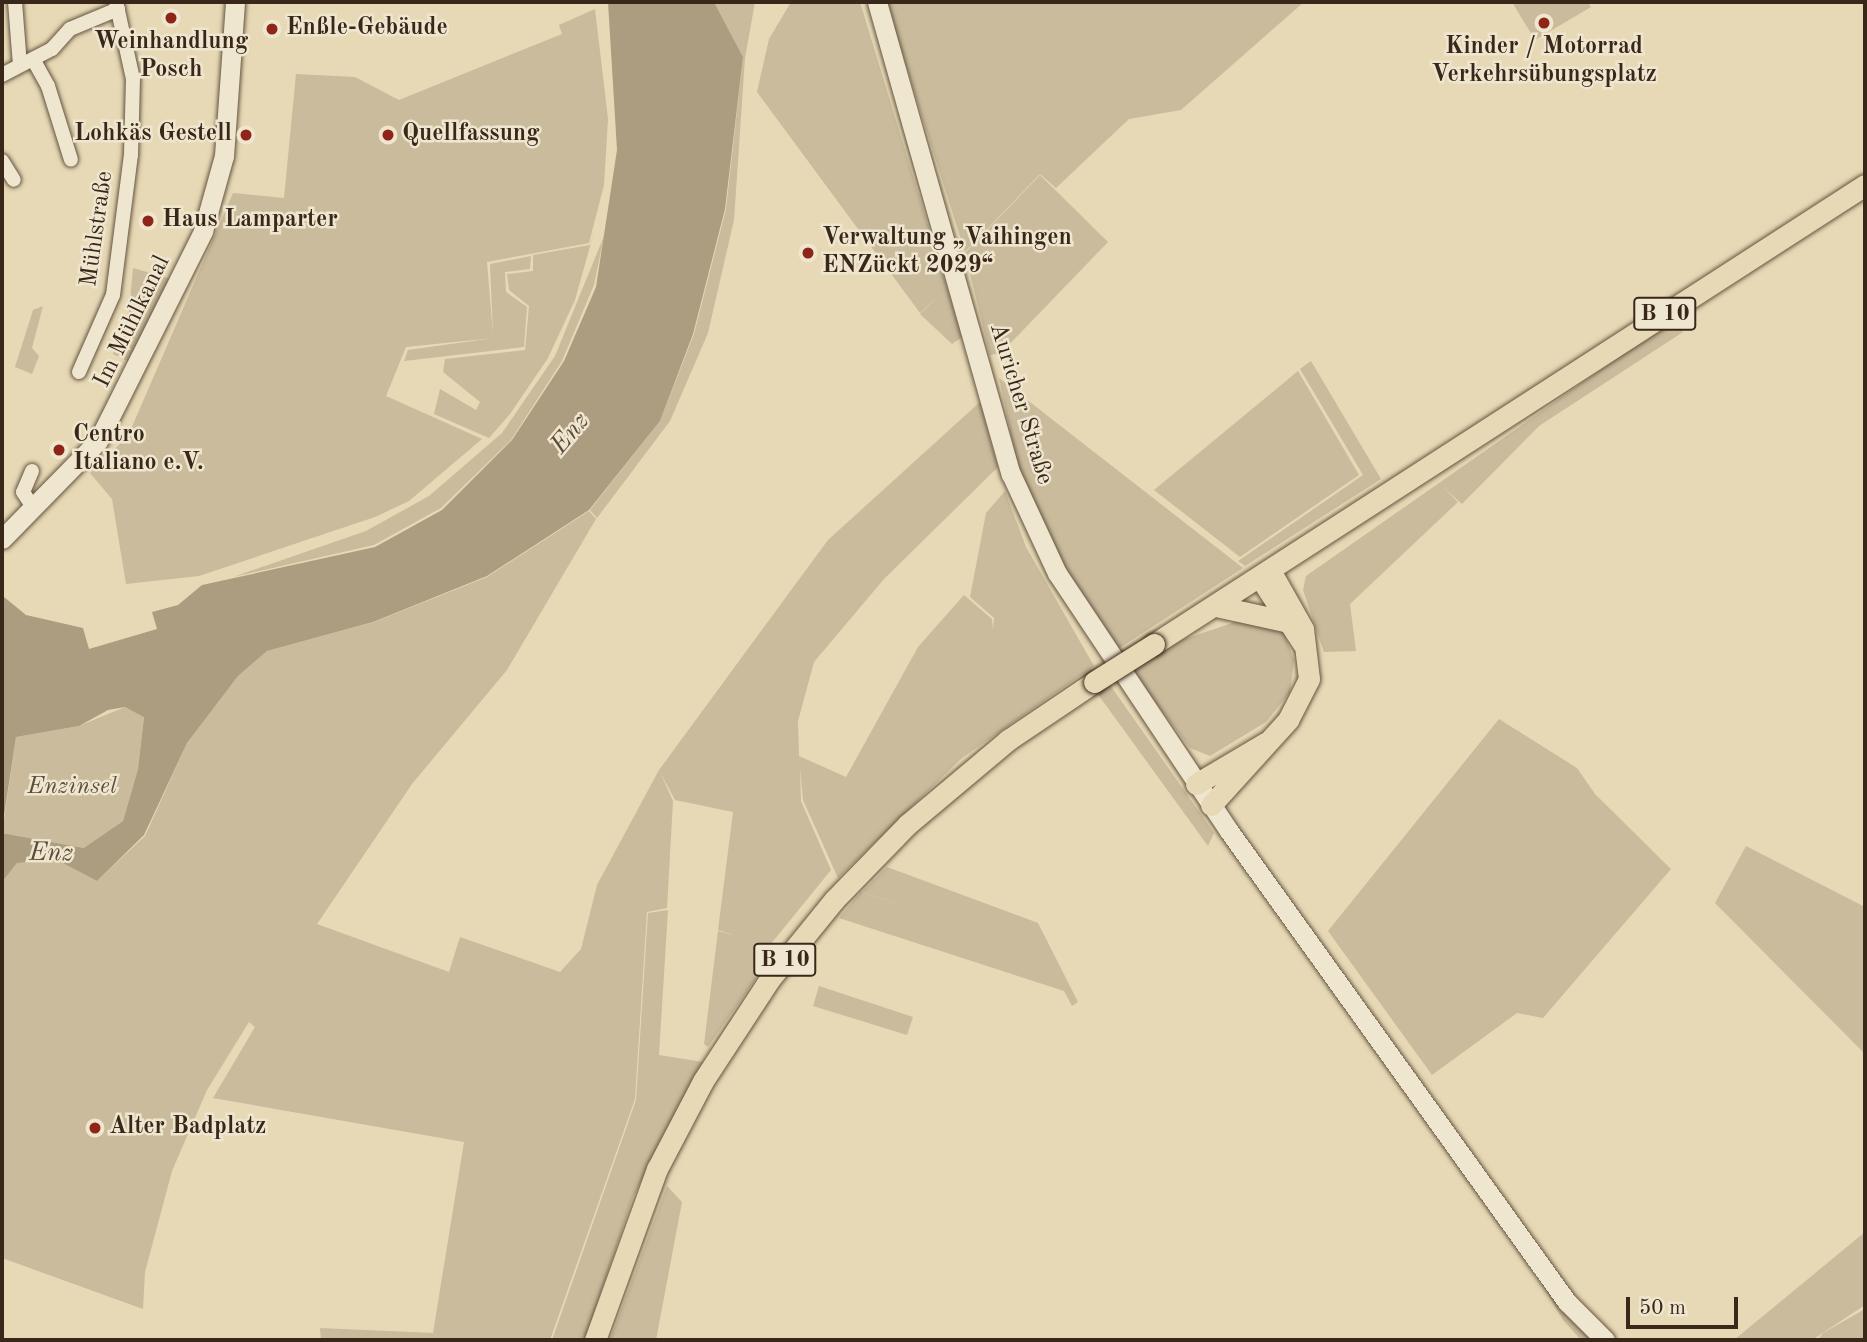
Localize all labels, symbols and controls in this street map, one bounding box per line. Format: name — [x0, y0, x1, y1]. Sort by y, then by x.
marker: Weinhandlung Posch — [163, 10, 179, 26]
place label: Enßle-Gebäude — [286, 15, 448, 43]
marker: Kinder / Motorrad Verkehrsübungsplatz — [1536, 15, 1552, 31]
marker: Enßle-Gebäude — [264, 21, 280, 37]
place label: Weinhandlung Posch — [94, 29, 248, 85]
place label: Kinder / Motorrad Verkehrsübungsplatz — [1431, 34, 1657, 90]
place label: Lohkäs Gestell — [74, 121, 232, 149]
place label: Quellfassung — [402, 121, 539, 149]
marker: Lohkäs Gestell — [238, 127, 254, 143]
marker: Quellfassung — [380, 127, 396, 143]
street label: Mühlstraße — [76, 169, 120, 289]
place label: Haus Lamparter — [162, 207, 338, 235]
marker: Haus Lamparter — [140, 213, 156, 229]
place label: Verwaltung „Vaihingen ENZückt 2029“ — [822, 225, 1072, 281]
marker: Verwaltung „Vaihingen ENZückt 2029“ — [800, 245, 816, 261]
street label: Im Mühlkanal — [89, 251, 177, 393]
road number: B 10 — [1632, 294, 1698, 334]
street label: Auricher Straße — [982, 320, 1058, 488]
water label: Enz — [545, 407, 597, 461]
place label: Centro Italiano e.V. — [73, 422, 204, 478]
marker: Centro Italiano e.V. — [51, 442, 67, 458]
park label: Enzinsel — [27, 774, 117, 802]
water label: Enz — [28, 838, 74, 870]
road number: B 10 — [752, 940, 818, 979]
place label: Alter Badplatz — [109, 1114, 266, 1142]
marker: Alter Badplatz — [87, 1120, 103, 1136]
scale bar — [1629, 1282, 1741, 1326]
text: 50 m — [1639, 1298, 1686, 1319]

